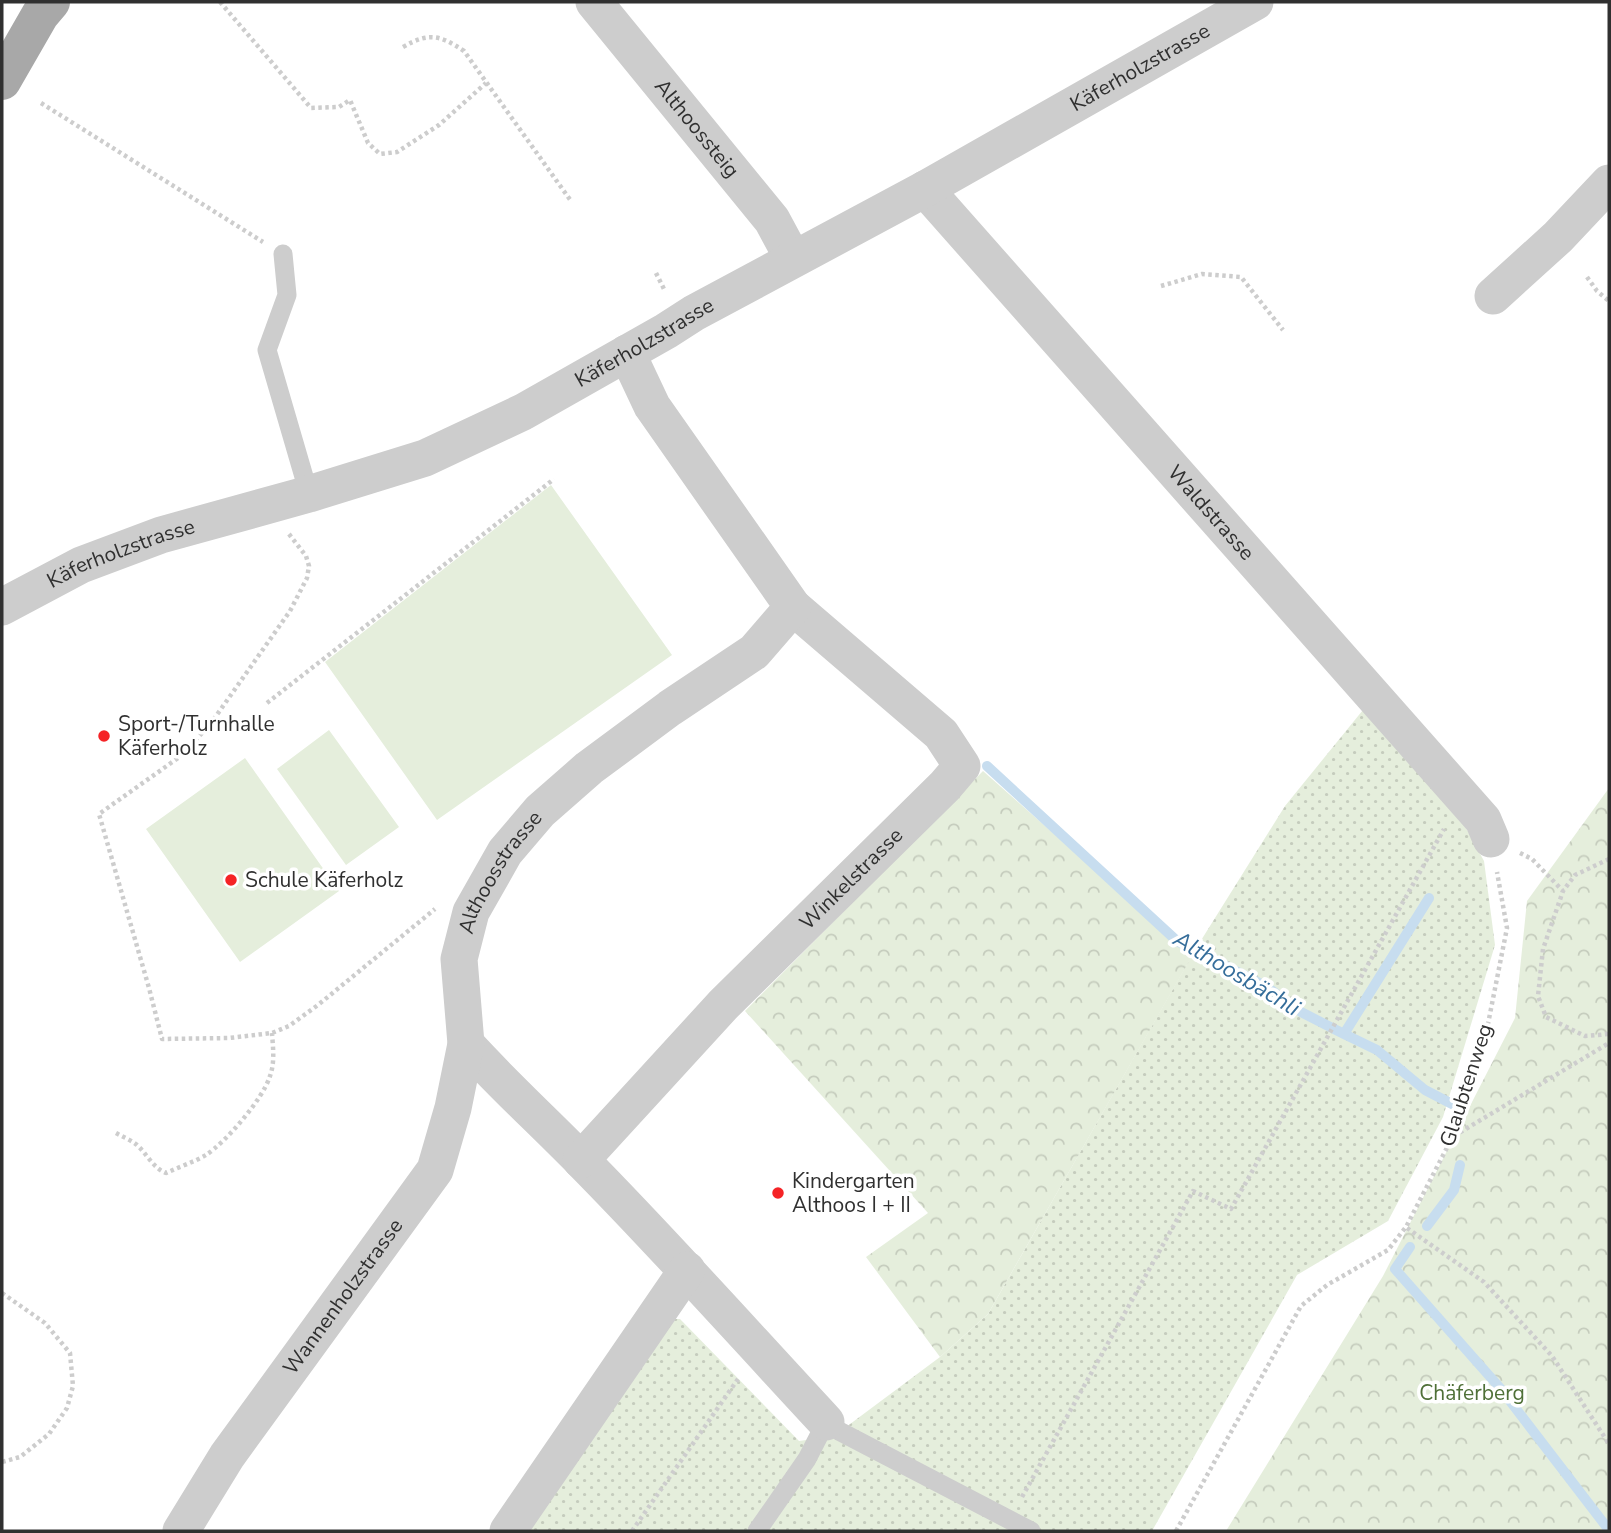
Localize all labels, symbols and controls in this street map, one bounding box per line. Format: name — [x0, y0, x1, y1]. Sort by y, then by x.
street label: Käferholzstrasse — [1065, 16, 1215, 118]
street label: Althoossteig — [648, 73, 746, 183]
street label: Käferholzstrasse — [570, 291, 719, 394]
street label: Waldstrasse — [1161, 459, 1261, 566]
street label: Käferholzstrasse — [42, 512, 198, 595]
place label: Sport-/Turnhalle Käferholz — [118, 710, 275, 762]
marker: Sport-/Turnhalle Käferholz — [96, 728, 112, 744]
street label: Althoosstrasse — [452, 805, 548, 937]
street label: Winkelstrasse — [793, 821, 909, 936]
place label: Schule Käferholz — [245, 866, 403, 894]
marker: Schule Käferholz — [223, 872, 239, 888]
water label: Althoosbächli — [1167, 923, 1306, 1024]
street label: Glaubtenweg — [1433, 1020, 1499, 1150]
place label: Kindergarten Althoos I + II — [792, 1167, 915, 1219]
marker: Kindergarten Althoos I + II — [770, 1185, 786, 1201]
street label: Wannenholzstrasse — [277, 1213, 409, 1380]
park label: Chäferberg — [1419, 1379, 1525, 1407]

